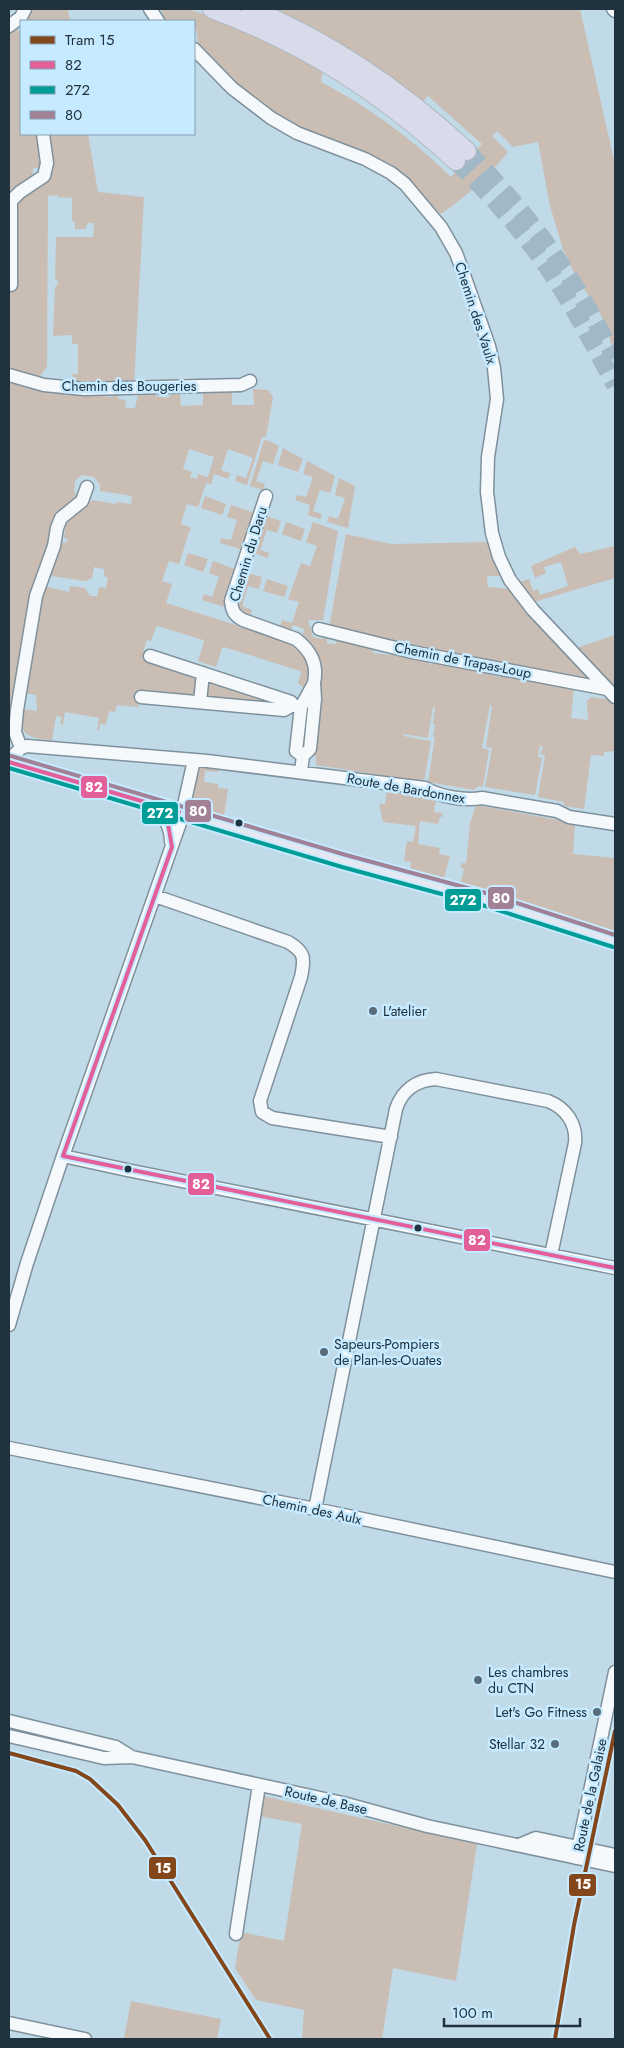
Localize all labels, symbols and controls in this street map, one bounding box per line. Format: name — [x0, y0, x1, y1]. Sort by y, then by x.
legend — [20, 20, 195, 135]
text: Tram 15 — [65, 29, 115, 51]
text: 82 — [65, 54, 82, 76]
text: 272 — [65, 79, 90, 101]
text: 80 — [65, 104, 82, 126]
street label: Chemin des Vaulx — [450, 259, 502, 367]
street label: Chemin des Bougeries — [62, 376, 197, 396]
street label: Chemin du Daru — [224, 504, 272, 604]
street label: Chemin de Trapas-Loup — [393, 637, 533, 683]
street label: Route de Bardonnex — [345, 768, 467, 808]
line badge: 82 — [80, 775, 108, 799]
text: 82 — [85, 777, 103, 797]
line badge: 80 — [184, 799, 212, 823]
line badge: 272 — [141, 801, 179, 825]
text: 80 — [189, 801, 207, 821]
text: 272 — [147, 803, 173, 823]
unlabelled marker — [234, 818, 244, 828]
line badge: 80 — [487, 886, 515, 910]
line badge: 272 — [444, 888, 482, 912]
text: 80 — [492, 888, 510, 908]
text: 272 — [450, 890, 476, 910]
place label: L'atelier — [383, 1001, 427, 1021]
marker: L'atelier — [367, 1005, 379, 1017]
unlabelled marker — [123, 1164, 133, 1174]
line badge: 82 — [187, 1172, 215, 1196]
text: 82 — [192, 1174, 210, 1194]
unlabelled marker — [413, 1223, 423, 1233]
line badge: 82 — [463, 1228, 491, 1252]
text: 82 — [468, 1230, 486, 1250]
place label: Sapeurs-Pompiers de Plan-les-Ouates — [334, 1334, 442, 1370]
marker: Sapeurs-Pompiers de Plan-les-Ouates — [318, 1346, 330, 1358]
street label: Chemin des Aulx — [261, 1489, 363, 1529]
place label: Les chambres du CTN — [488, 1662, 569, 1698]
marker: Les chambres du CTN — [472, 1674, 484, 1686]
place label: Let's Go Fitness — [495, 1702, 587, 1722]
marker: Let's Go Fitness — [591, 1706, 603, 1718]
place label: Stellar 32 — [489, 1734, 545, 1754]
street label: Route de la Galaise — [568, 1737, 612, 1853]
marker: Stellar 32 — [549, 1738, 561, 1750]
street label: Route de Base — [283, 1781, 369, 1819]
line badge: 15 — [148, 1856, 177, 1880]
text: 15 — [155, 1858, 171, 1878]
line badge: 15 — [568, 1873, 597, 1897]
text: 15 — [575, 1874, 591, 1894]
scale bar — [444, 1996, 580, 2028]
text: 100 m — [452, 2002, 493, 2024]

